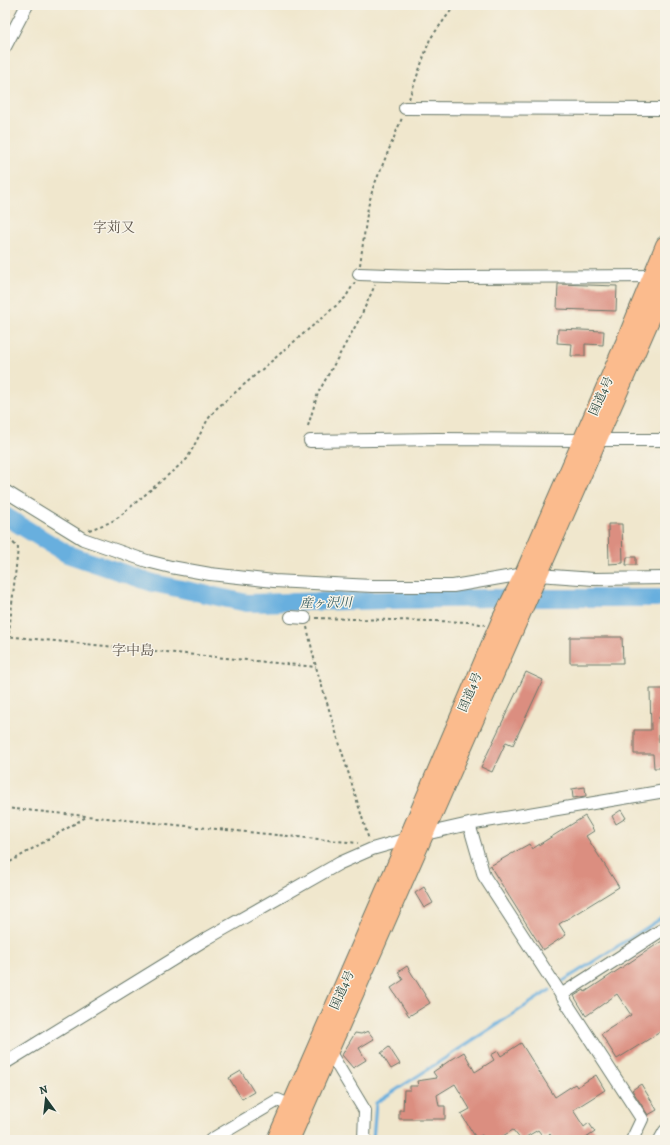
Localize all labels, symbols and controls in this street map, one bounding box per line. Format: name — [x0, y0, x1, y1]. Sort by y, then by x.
district label: 字苅又 — [93, 218, 135, 237]
street label: 国道4号 — [585, 374, 617, 418]
water label: 産ヶ沢川 — [300, 594, 354, 611]
district label: 字中島 — [112, 641, 154, 660]
street label: 国道4号 — [455, 670, 485, 714]
street label: 国道4号 — [326, 968, 358, 1012]
north arrow — [26, 1079, 66, 1119]
text: N — [38, 1082, 49, 1098]

